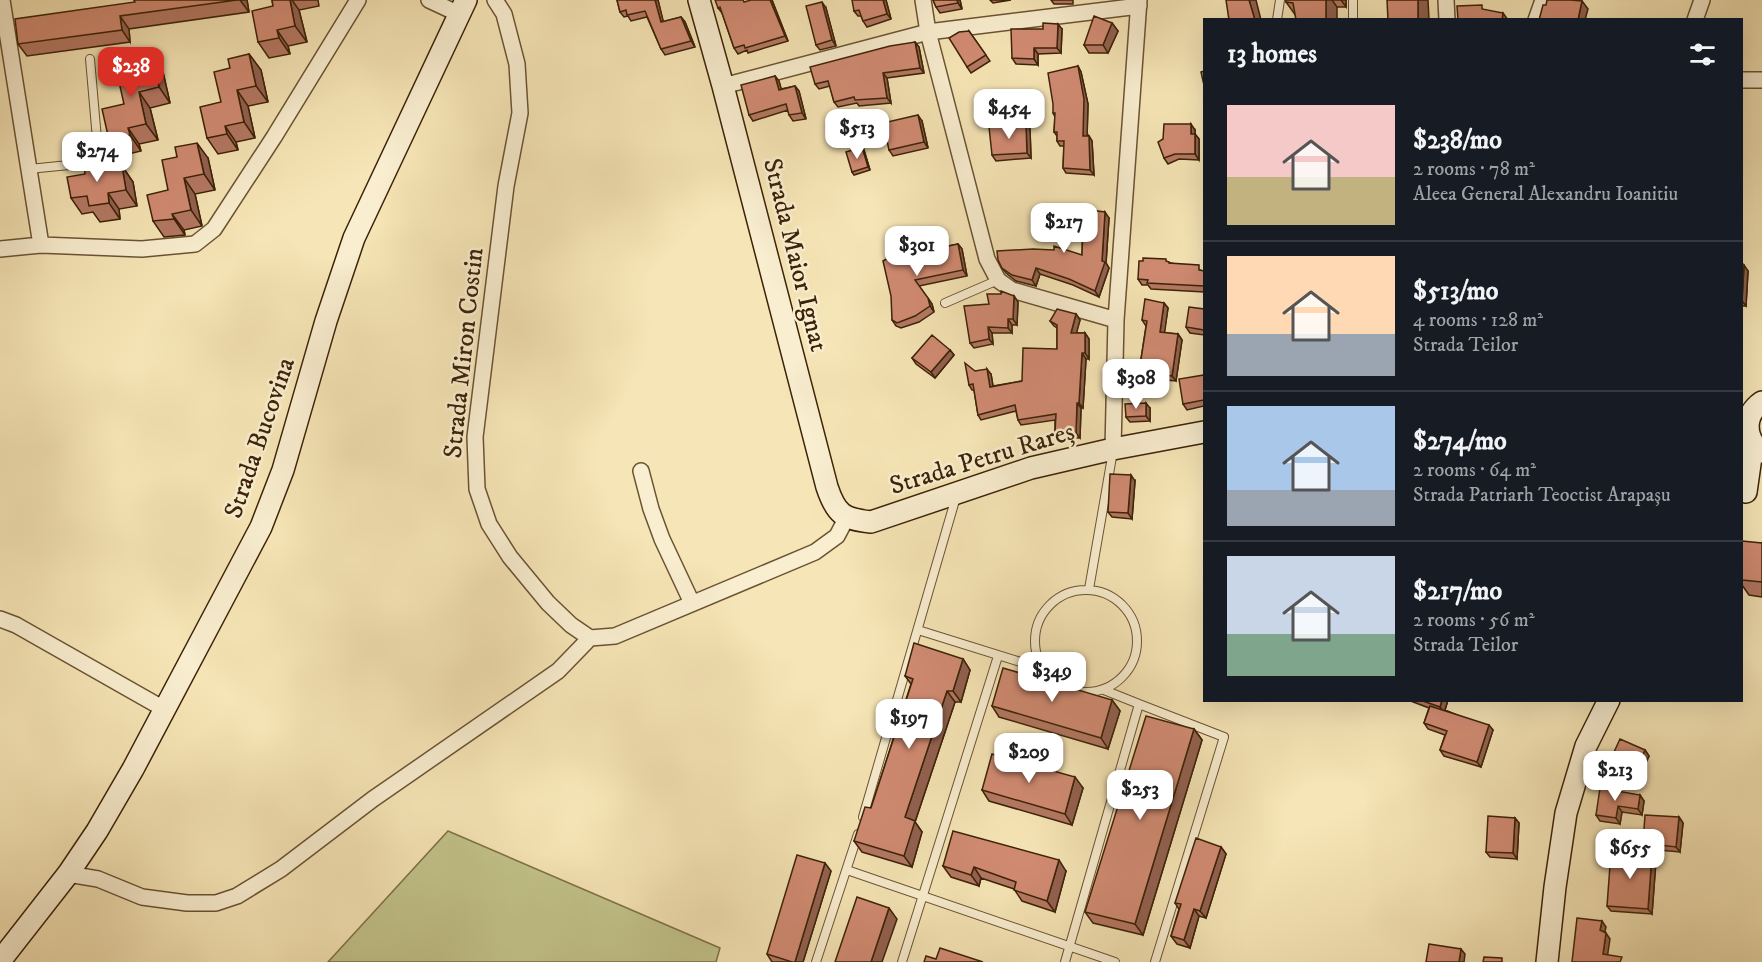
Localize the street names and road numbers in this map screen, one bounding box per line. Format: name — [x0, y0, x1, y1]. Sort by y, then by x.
street label: Strada Maior Ignat — [755, 155, 835, 355]
street label: Strada Miron Costin — [437, 246, 492, 460]
street label: Strada Bucovina — [217, 353, 303, 523]
street label: Strada Petru Rareș — [886, 415, 1078, 503]

